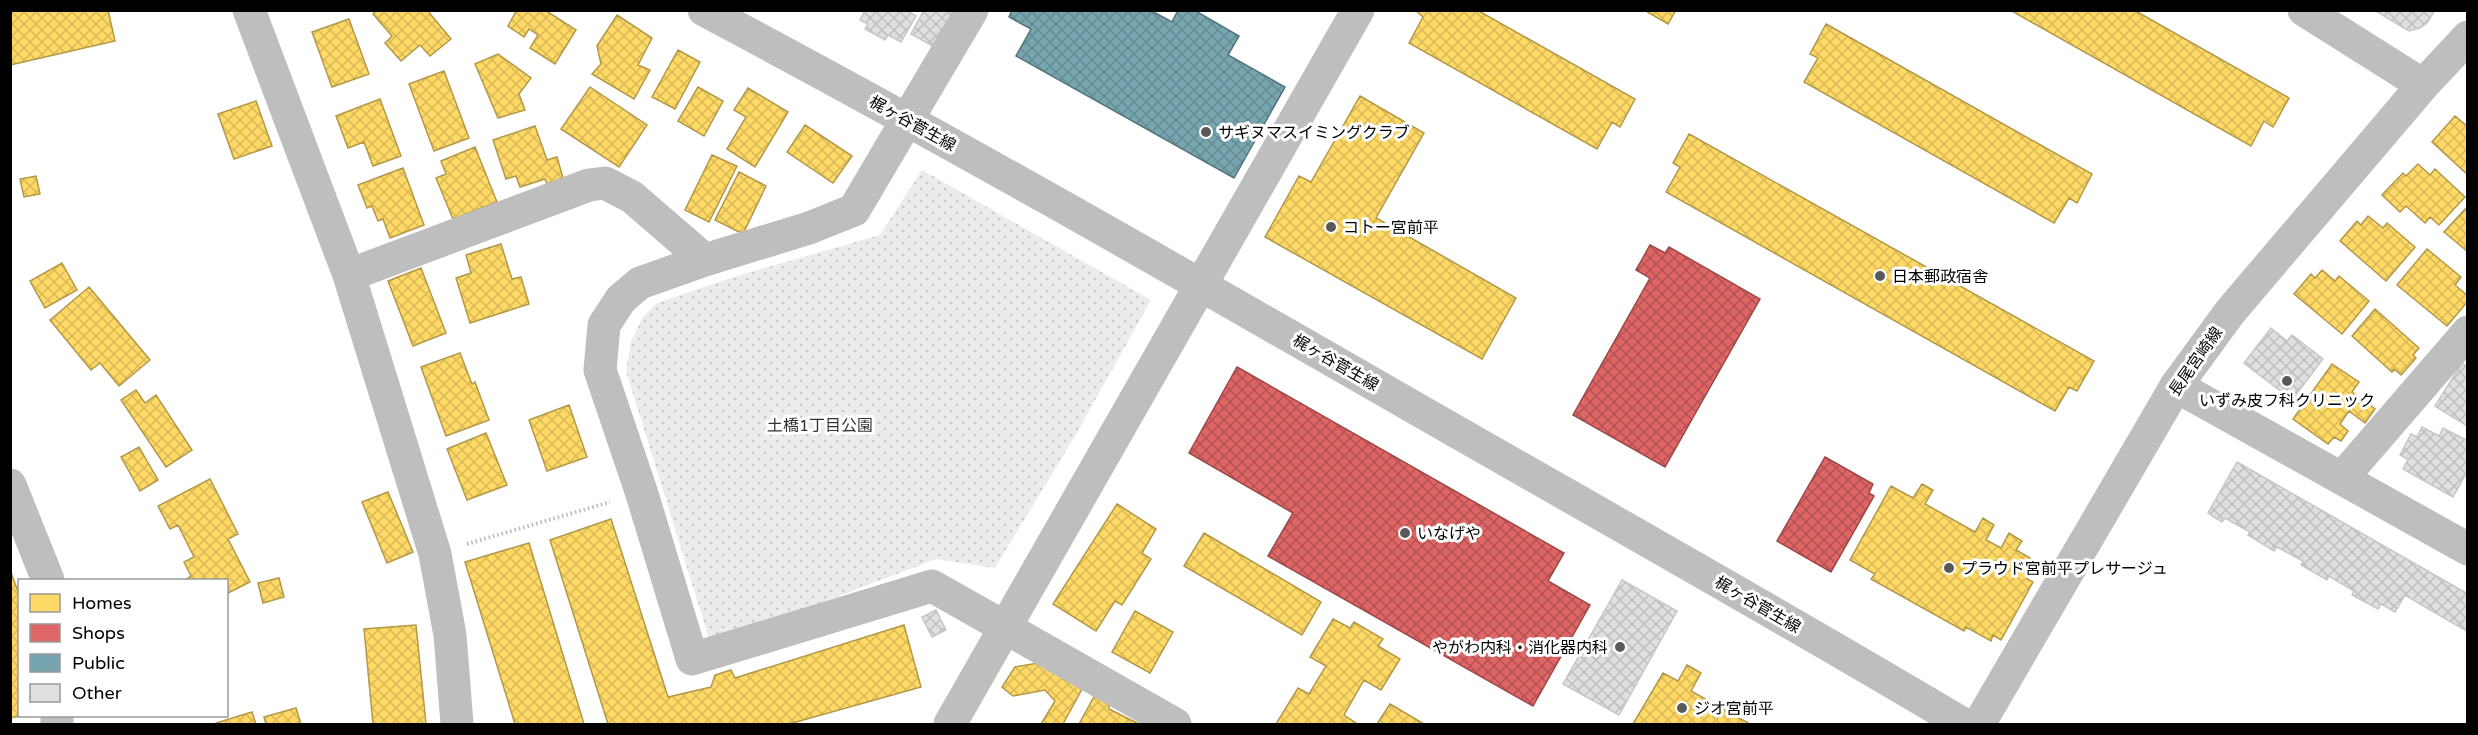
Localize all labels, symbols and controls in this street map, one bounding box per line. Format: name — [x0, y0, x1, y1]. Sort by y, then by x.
street label: 梶ヶ谷菅生線 — [866, 92, 959, 156]
place label: サギヌマスイミングクラブ — [1218, 123, 1410, 143]
marker: サギヌマスイミングクラブ — [1199, 125, 1213, 139]
place label: コトー宮前平 — [1343, 218, 1439, 238]
marker: コトー宮前平 — [1324, 220, 1338, 234]
place label: 日本郵政宿舎 — [1892, 267, 1988, 287]
marker: 日本郵政宿舎 — [1873, 269, 1887, 283]
street label: 長尾宮崎線 — [2165, 323, 2227, 400]
street label: 梶ヶ谷菅生線 — [1289, 330, 1382, 396]
marker: いずみ皮フ科クリニック — [2280, 374, 2294, 388]
place label: いずみ皮フ科クリニック — [2199, 391, 2375, 411]
park label: 土橋1丁目公園 — [767, 416, 873, 436]
place label: いなげや — [1417, 524, 1481, 544]
marker: いなげや — [1398, 526, 1412, 540]
place label: プラウド宮前平プレサージュ — [1961, 559, 2168, 579]
marker: プラウド宮前平プレサージュ — [1942, 561, 1956, 575]
street label: 梶ヶ谷菅生線 — [1711, 572, 1804, 638]
legend — [18, 579, 228, 717]
text: Homes — [72, 592, 132, 614]
text: Shops — [72, 622, 125, 644]
place label: やがわ内科・消化器内科 — [1432, 638, 1608, 658]
marker: やがわ内科・消化器内科 — [1613, 640, 1627, 654]
text: Public — [72, 652, 125, 674]
text: Other — [72, 682, 122, 704]
place label: ジオ宮前平 — [1694, 699, 1774, 719]
marker: ジオ宮前平 — [1675, 701, 1689, 715]

